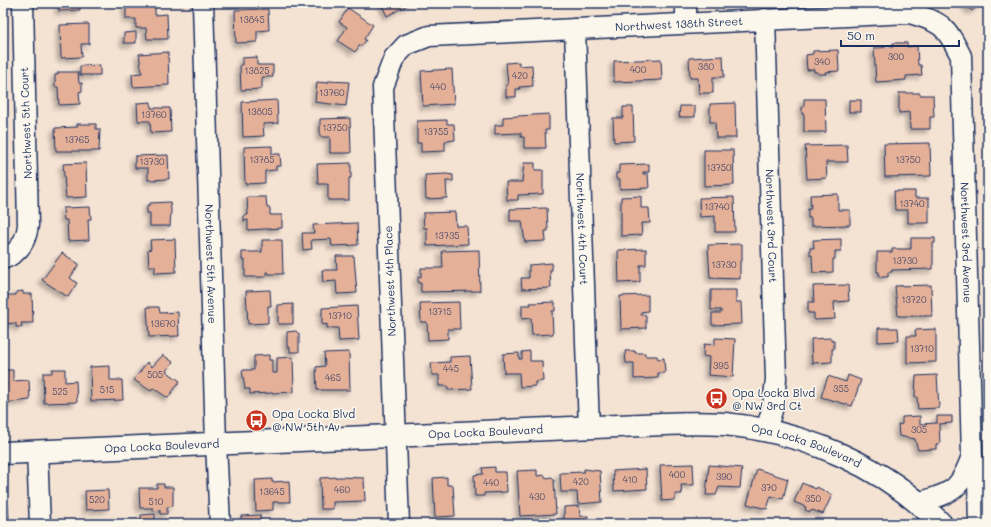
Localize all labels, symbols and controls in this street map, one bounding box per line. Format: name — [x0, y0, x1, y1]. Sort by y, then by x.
street label: Northwest 138th Street — [615, 13, 743, 34]
house number: 13845 — [239, 14, 265, 25]
scale bar — [841, 22, 959, 48]
text: 50 m — [847, 27, 875, 43]
house number: 300 — [888, 51, 905, 62]
house number: 340 — [814, 56, 830, 67]
house number: 380 — [698, 61, 715, 72]
house number: 400 — [630, 64, 647, 75]
house number: 13825 — [244, 65, 270, 76]
street label: Northwest 5th Court — [16, 67, 35, 179]
house number: 420 — [512, 70, 528, 81]
house number: 440 — [430, 81, 447, 92]
house number: 13760 — [319, 87, 345, 98]
house number: 13805 — [247, 106, 273, 117]
house number: 13760 — [141, 109, 167, 120]
house number: 13750 — [322, 122, 348, 133]
house number: 13755 — [424, 126, 448, 137]
house number: 13765 — [65, 134, 89, 145]
house number: 13785 — [250, 154, 275, 165]
house number: 13750 — [895, 154, 921, 165]
house number: 13730 — [139, 156, 165, 167]
house number: 13750 — [706, 162, 732, 173]
street label: Northwest 3rd Court — [763, 169, 781, 283]
street label: Northwest 4th Court — [573, 173, 592, 285]
street label: Northwest 3rd Avenue — [957, 182, 976, 303]
house number: 13740 — [899, 198, 925, 209]
house number: 13740 — [704, 201, 730, 212]
street label: Northwest 5th Avenue — [202, 204, 220, 324]
street label: Northwest 4th Place — [380, 225, 399, 337]
house number: 13735 — [435, 230, 459, 241]
house number: 13730 — [892, 255, 918, 266]
house number: 13730 — [711, 259, 737, 270]
house number: 13720 — [902, 294, 927, 305]
house number: 13715 — [428, 306, 452, 317]
house number: 13710 — [328, 310, 352, 321]
house number: 13670 — [150, 318, 176, 329]
house number: 13710 — [910, 343, 934, 354]
house number: 395 — [713, 360, 729, 371]
house number: 445 — [443, 363, 459, 374]
house number: 505 — [147, 369, 163, 380]
house number: 465 — [325, 372, 341, 383]
house number: 355 — [833, 383, 849, 394]
house number: 515 — [100, 384, 114, 395]
place label: Opa Locka Blvd @ NW 3rd Ct — [732, 385, 815, 413]
house number: 525 — [52, 386, 68, 397]
bus stop icon: Opa Locka Blvd @ NW 3rd Ct — [703, 386, 729, 412]
place label: Opa Locka Blvd @ NW 5th Av — [272, 406, 355, 434]
bus stop icon: Opa Locka Blvd @ NW 5th Av — [244, 407, 270, 433]
street label: Opa Locka Boulevard — [750, 420, 864, 471]
street label: Opa Locka Boulevard — [428, 421, 543, 441]
house number: 305 — [911, 424, 927, 435]
street label: Opa Locka Boulevard — [104, 436, 220, 456]
house number: 400 — [669, 469, 686, 480]
house number: 390 — [716, 471, 733, 482]
house number: 410 — [623, 474, 638, 485]
house number: 420 — [573, 476, 589, 487]
house number: 440 — [483, 477, 500, 488]
house number: 370 — [761, 482, 777, 493]
house number: 460 — [334, 484, 351, 495]
house number: 13645 — [259, 486, 285, 497]
house number: 430 — [529, 491, 545, 502]
house number: 350 — [805, 493, 821, 504]
house number: 520 — [89, 494, 105, 505]
house number: 510 — [149, 496, 164, 507]

